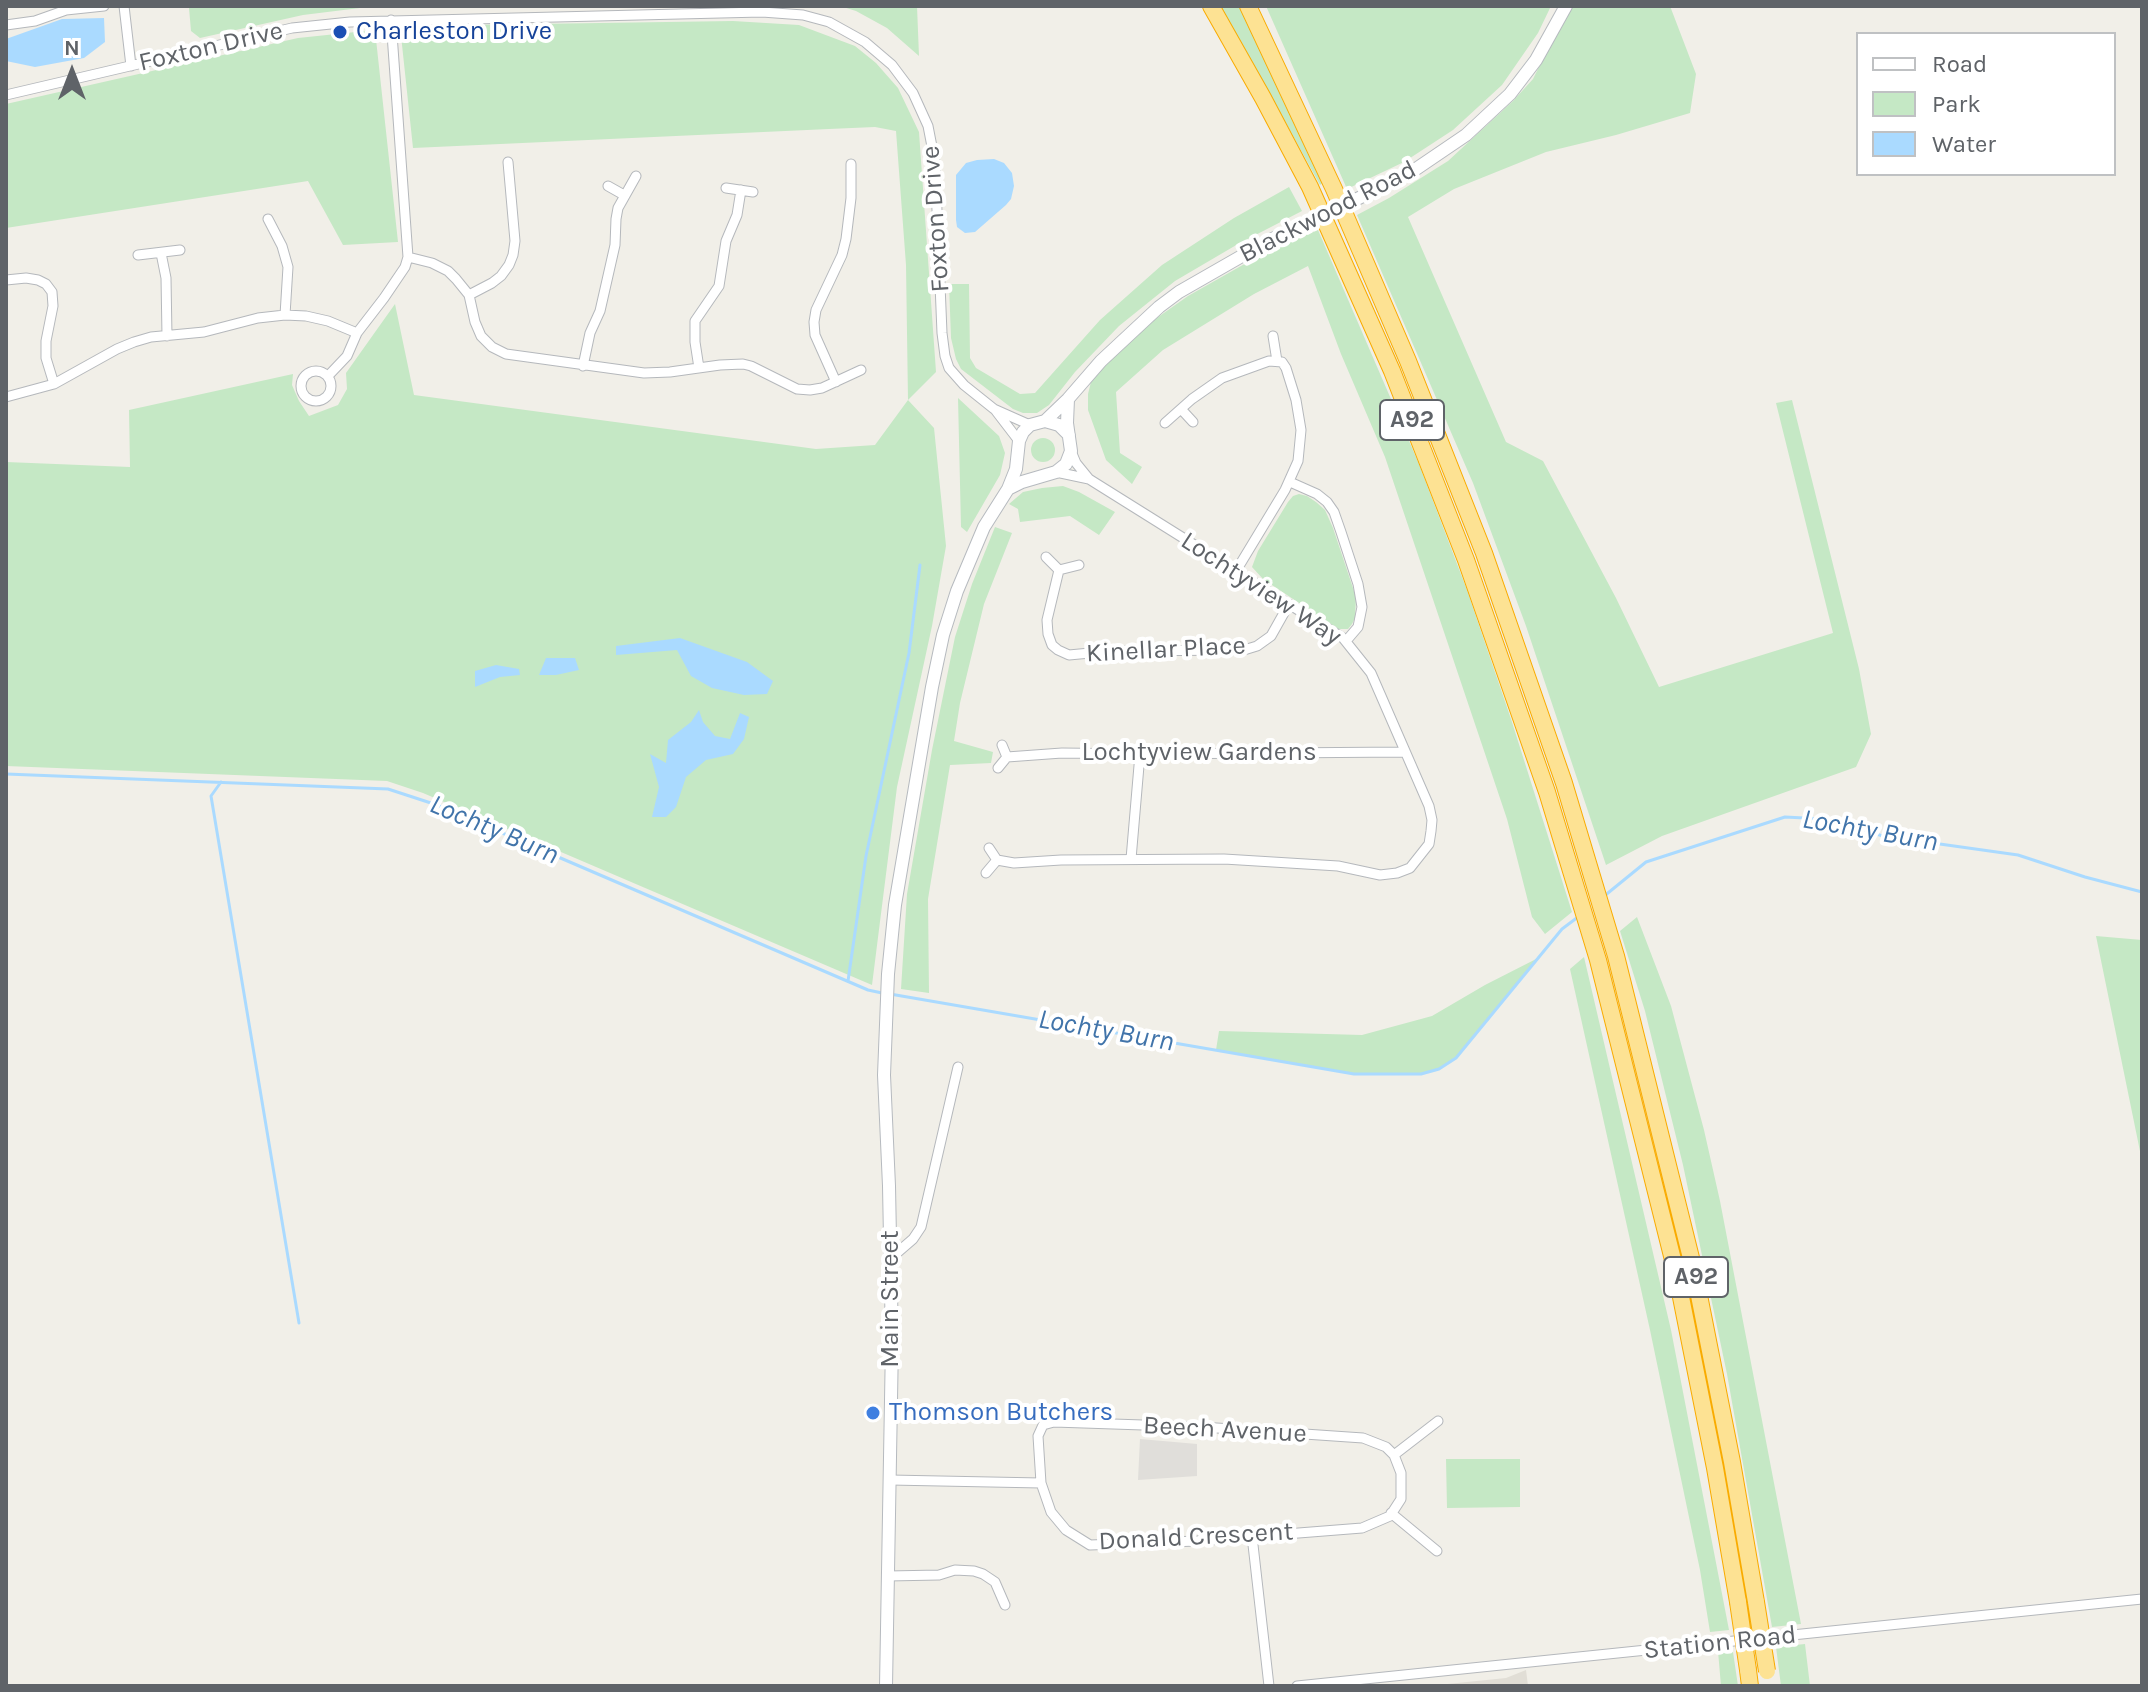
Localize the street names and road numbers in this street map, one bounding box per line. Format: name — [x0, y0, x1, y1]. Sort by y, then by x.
street label: Foxton Drive — [136, 15, 286, 79]
street label: Foxton Drive — [915, 145, 957, 293]
street label: Blackwood Road — [1234, 154, 1422, 270]
road number: A92 — [1380, 400, 1444, 440]
street label: Lochtyview Way — [1175, 525, 1347, 653]
street label: Kinellar Place — [1085, 630, 1247, 670]
street label: Lochtyview Gardens — [1081, 737, 1317, 769]
street label: Main Street — [875, 1230, 907, 1368]
road number: A92 — [1664, 1257, 1728, 1297]
street label: Beech Avenue — [1142, 1410, 1308, 1450]
street label: Donald Crescent — [1098, 1516, 1294, 1558]
street label: Station Road — [1642, 1619, 1798, 1667]

